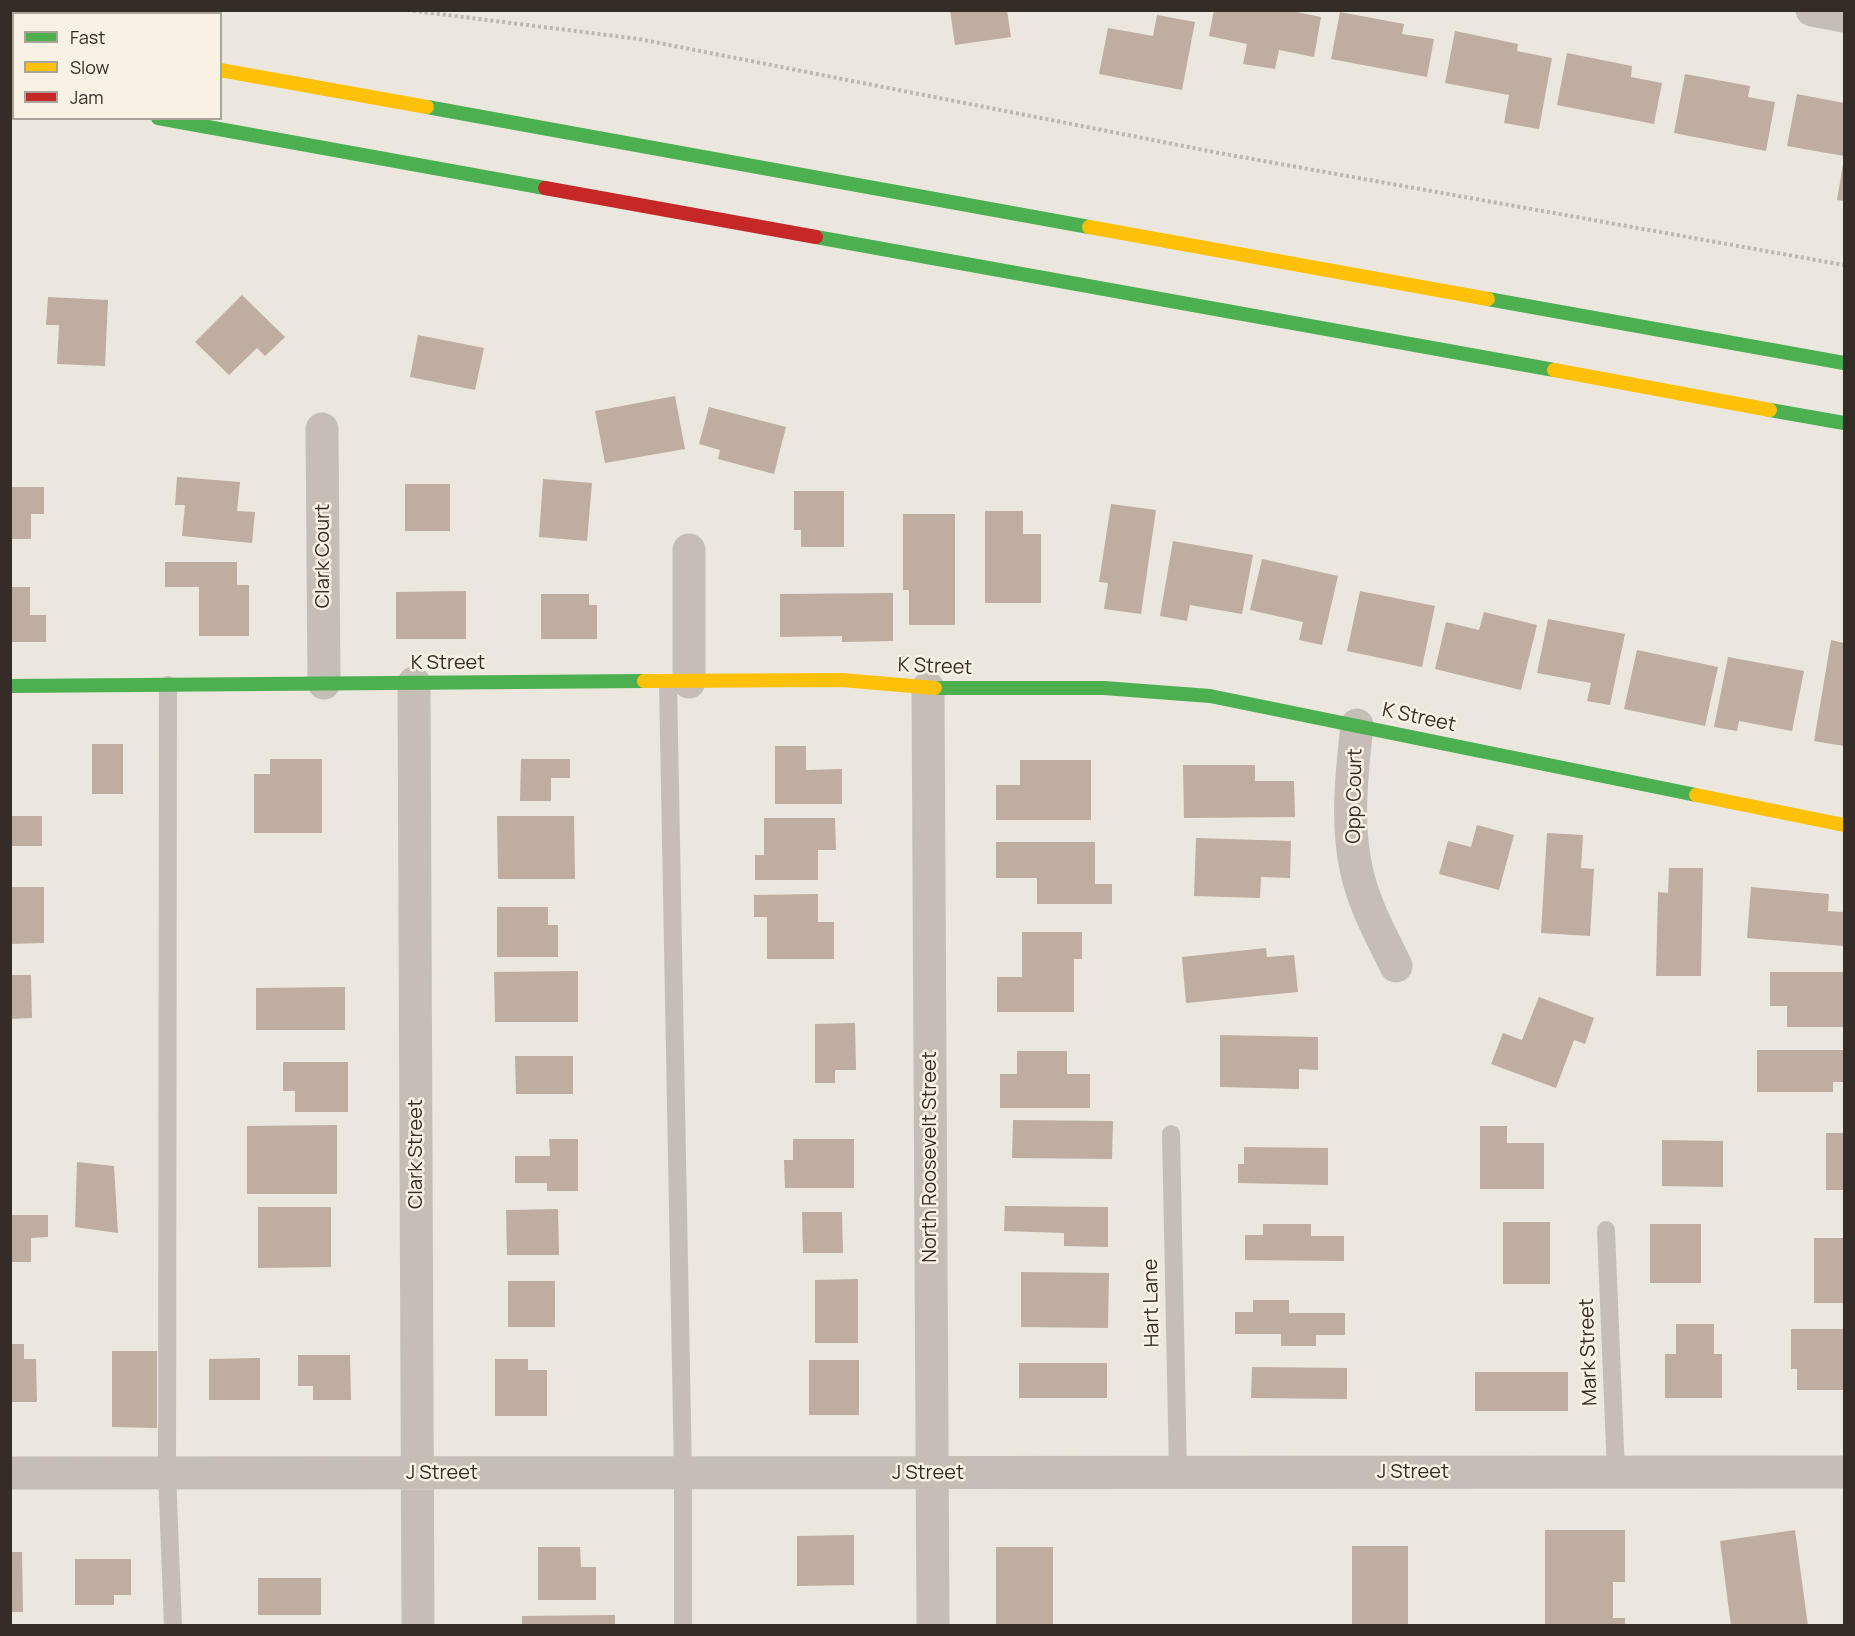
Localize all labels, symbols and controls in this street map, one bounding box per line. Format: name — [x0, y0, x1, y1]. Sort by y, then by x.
legend — [12, 12, 222, 120]
text: Fast — [70, 25, 105, 49]
text: Slow — [70, 55, 109, 79]
text: Jam — [70, 85, 104, 109]
street label: Clark Court — [311, 504, 335, 608]
street label: K Street — [411, 651, 485, 675]
street label: K Street — [897, 654, 973, 680]
street label: K Street — [1380, 699, 1458, 737]
street label: Opp Court — [1342, 748, 1368, 844]
street label: North Roosevelt Street — [918, 1051, 942, 1263]
street label: Clark Street — [404, 1099, 428, 1209]
street label: Hart Lane — [1139, 1258, 1165, 1348]
street label: Mark Street — [1575, 1298, 1603, 1406]
street label: J Street — [1377, 1460, 1449, 1484]
street label: J Street — [406, 1461, 478, 1485]
street label: J Street — [892, 1461, 964, 1485]

